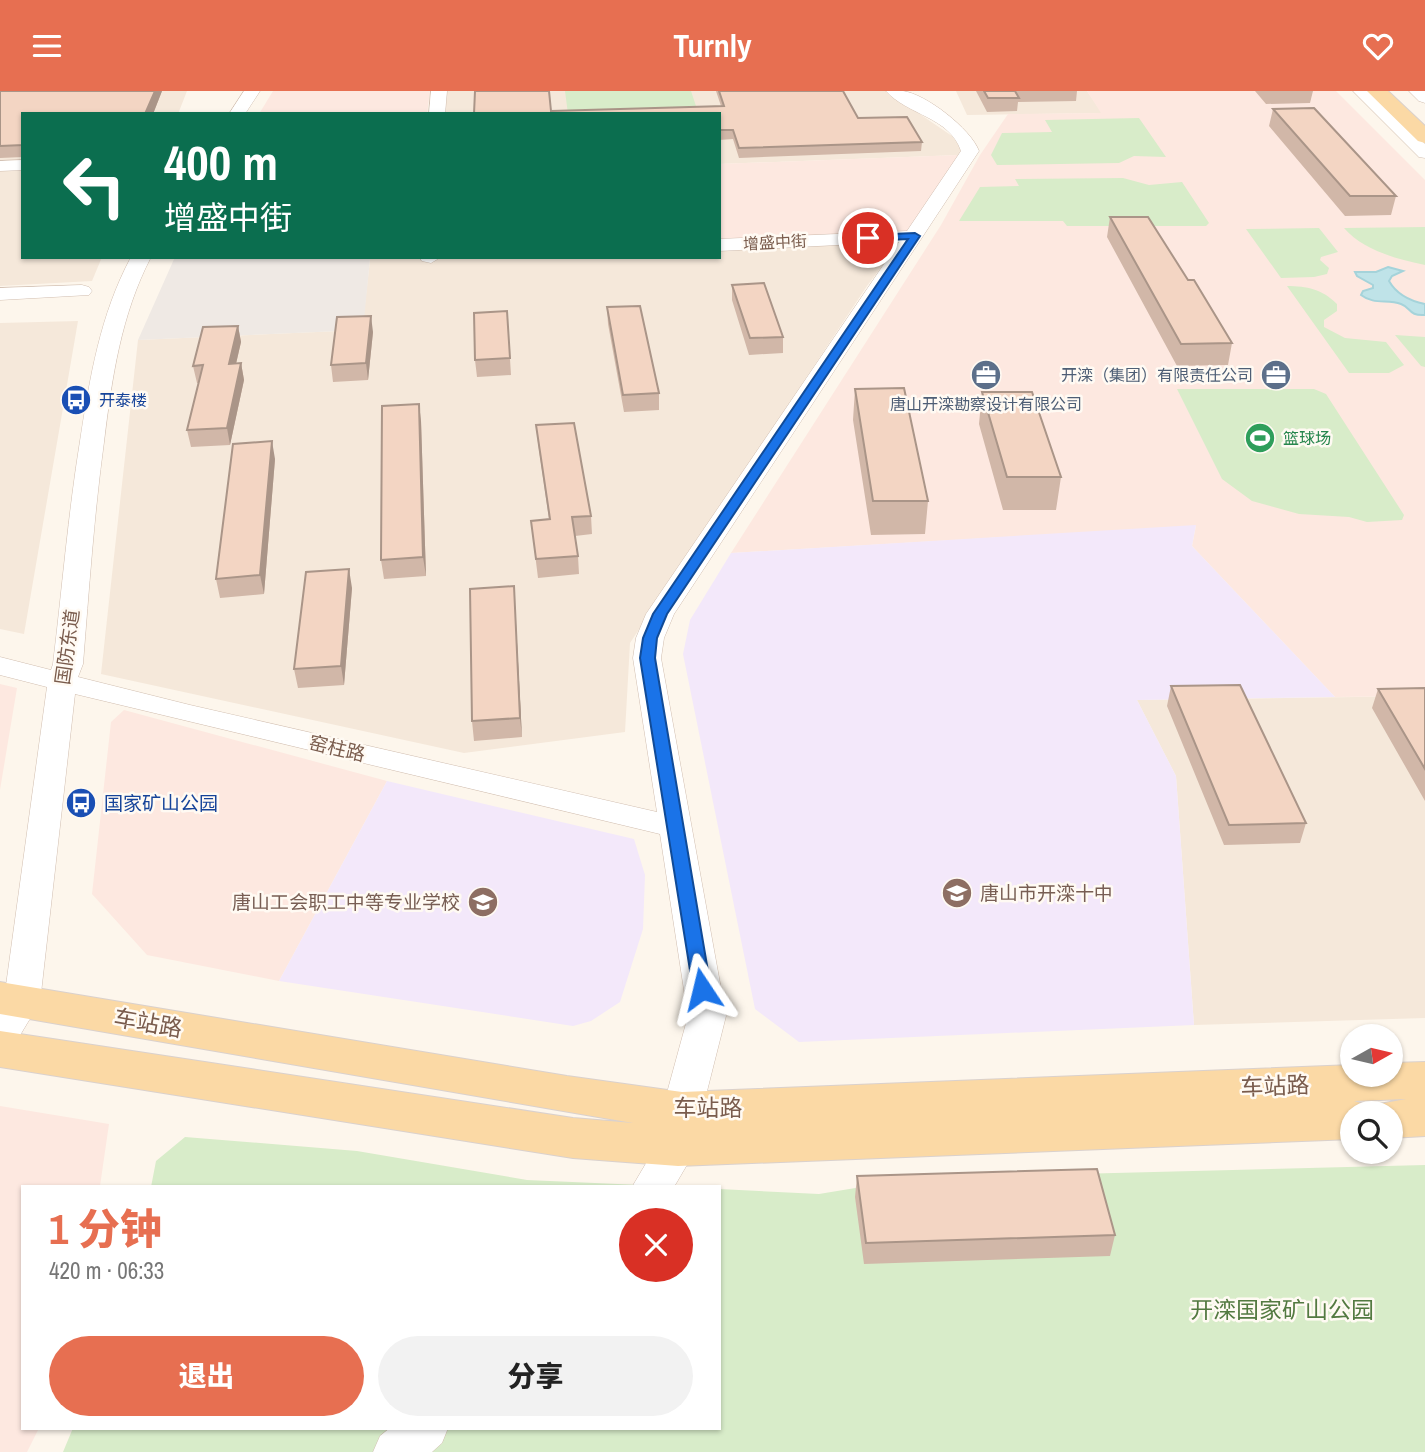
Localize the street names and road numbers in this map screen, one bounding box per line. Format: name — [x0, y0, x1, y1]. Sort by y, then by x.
street label: 增盛中街 — [742, 229, 808, 255]
street label: 国防东道 — [49, 608, 85, 686]
street label: 窑柱路 — [306, 729, 368, 767]
street label: 车站路 — [111, 1001, 185, 1044]
street label: 车站路 — [1240, 1069, 1310, 1102]
street label: 车站路 — [674, 1092, 743, 1123]

